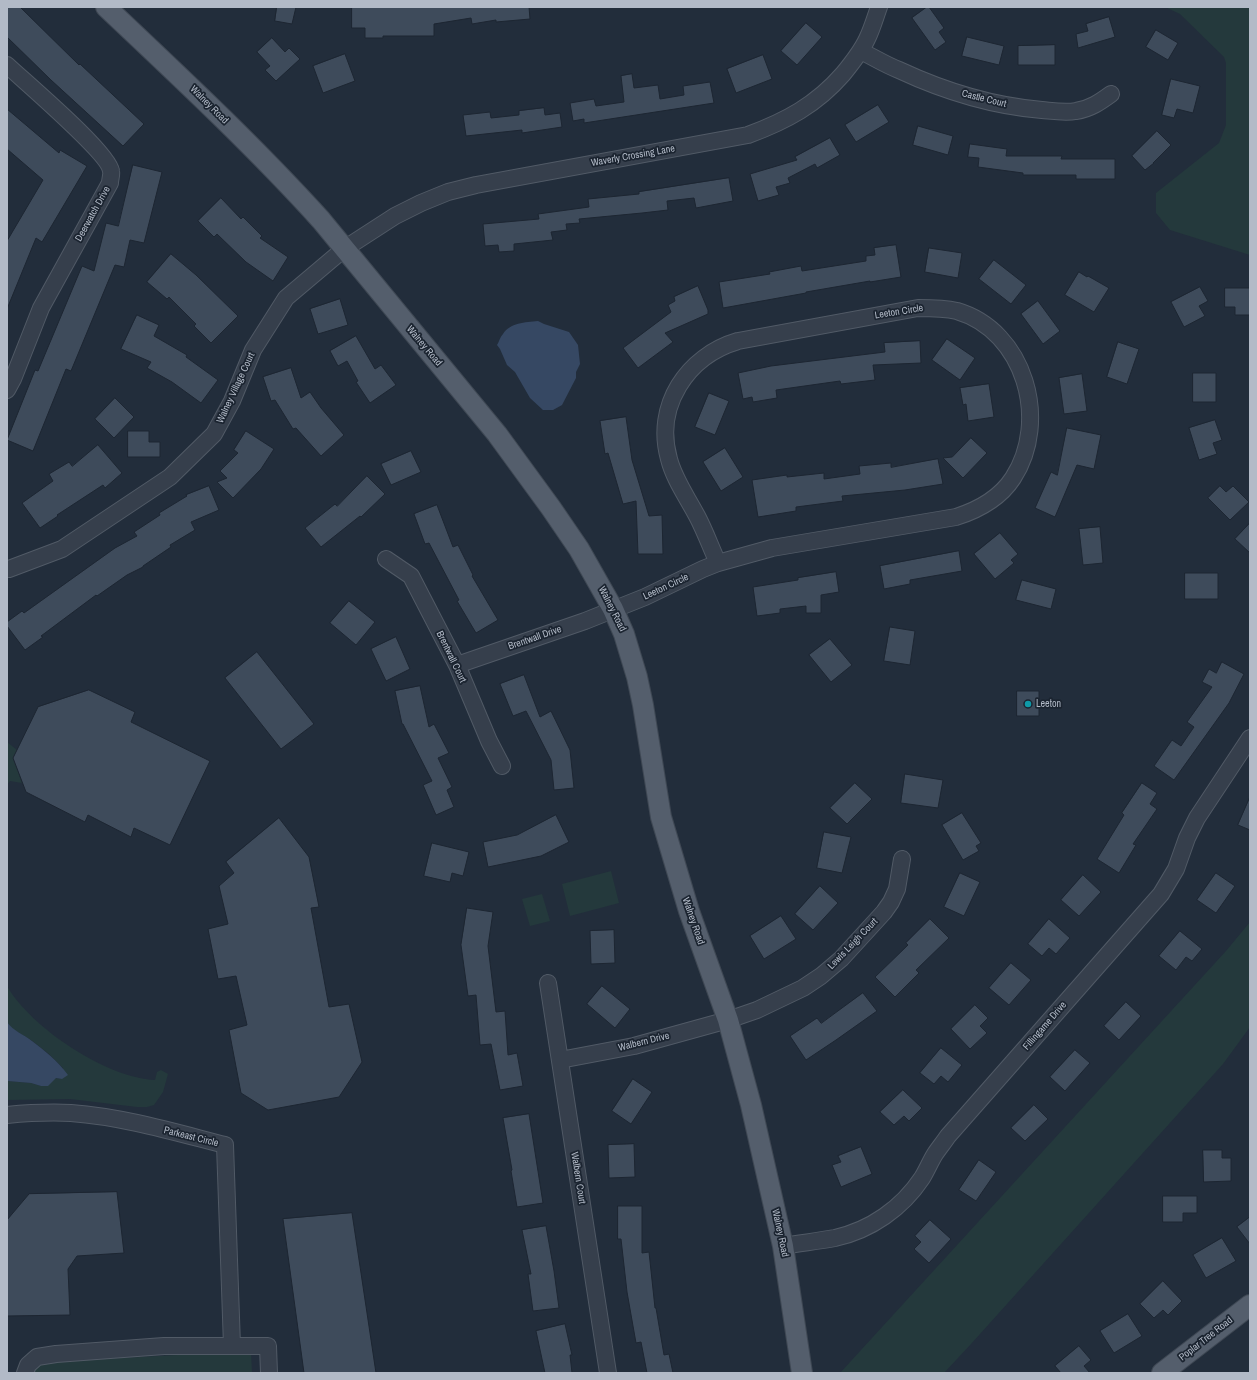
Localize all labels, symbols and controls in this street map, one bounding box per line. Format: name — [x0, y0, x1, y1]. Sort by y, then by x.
street label: Walney Road — [187, 83, 231, 127]
street label: Castle Court — [960, 88, 1008, 110]
street label: Waverly Crossing Lane — [590, 143, 676, 169]
street label: Deerwatch Drive — [73, 184, 113, 244]
street label: Leeton Circle — [874, 302, 924, 322]
street label: Walney Road — [404, 323, 444, 369]
street label: Walney Village Court — [214, 351, 258, 425]
street label: Leeton Circle — [641, 571, 691, 603]
street label: Walney Road — [596, 584, 628, 634]
street label: Brentwall Drive — [507, 623, 563, 653]
street label: Brentwall Court — [433, 629, 469, 685]
place label: Leeton — [1036, 698, 1061, 710]
marker: Leeton — [1023, 699, 1033, 709]
street label: Walney Road — [679, 896, 707, 946]
street label: Lewis Leigh Court — [826, 916, 880, 972]
street label: Fillingame Drive — [1021, 999, 1069, 1053]
street label: Walbern Drive — [617, 1030, 671, 1054]
street label: Parkeast Circle — [162, 1124, 220, 1150]
street label: Walbern Court — [568, 1151, 588, 1205]
street label: Walney Road — [769, 1208, 791, 1258]
street label: Poplar Tree Road — [1177, 1314, 1235, 1364]

